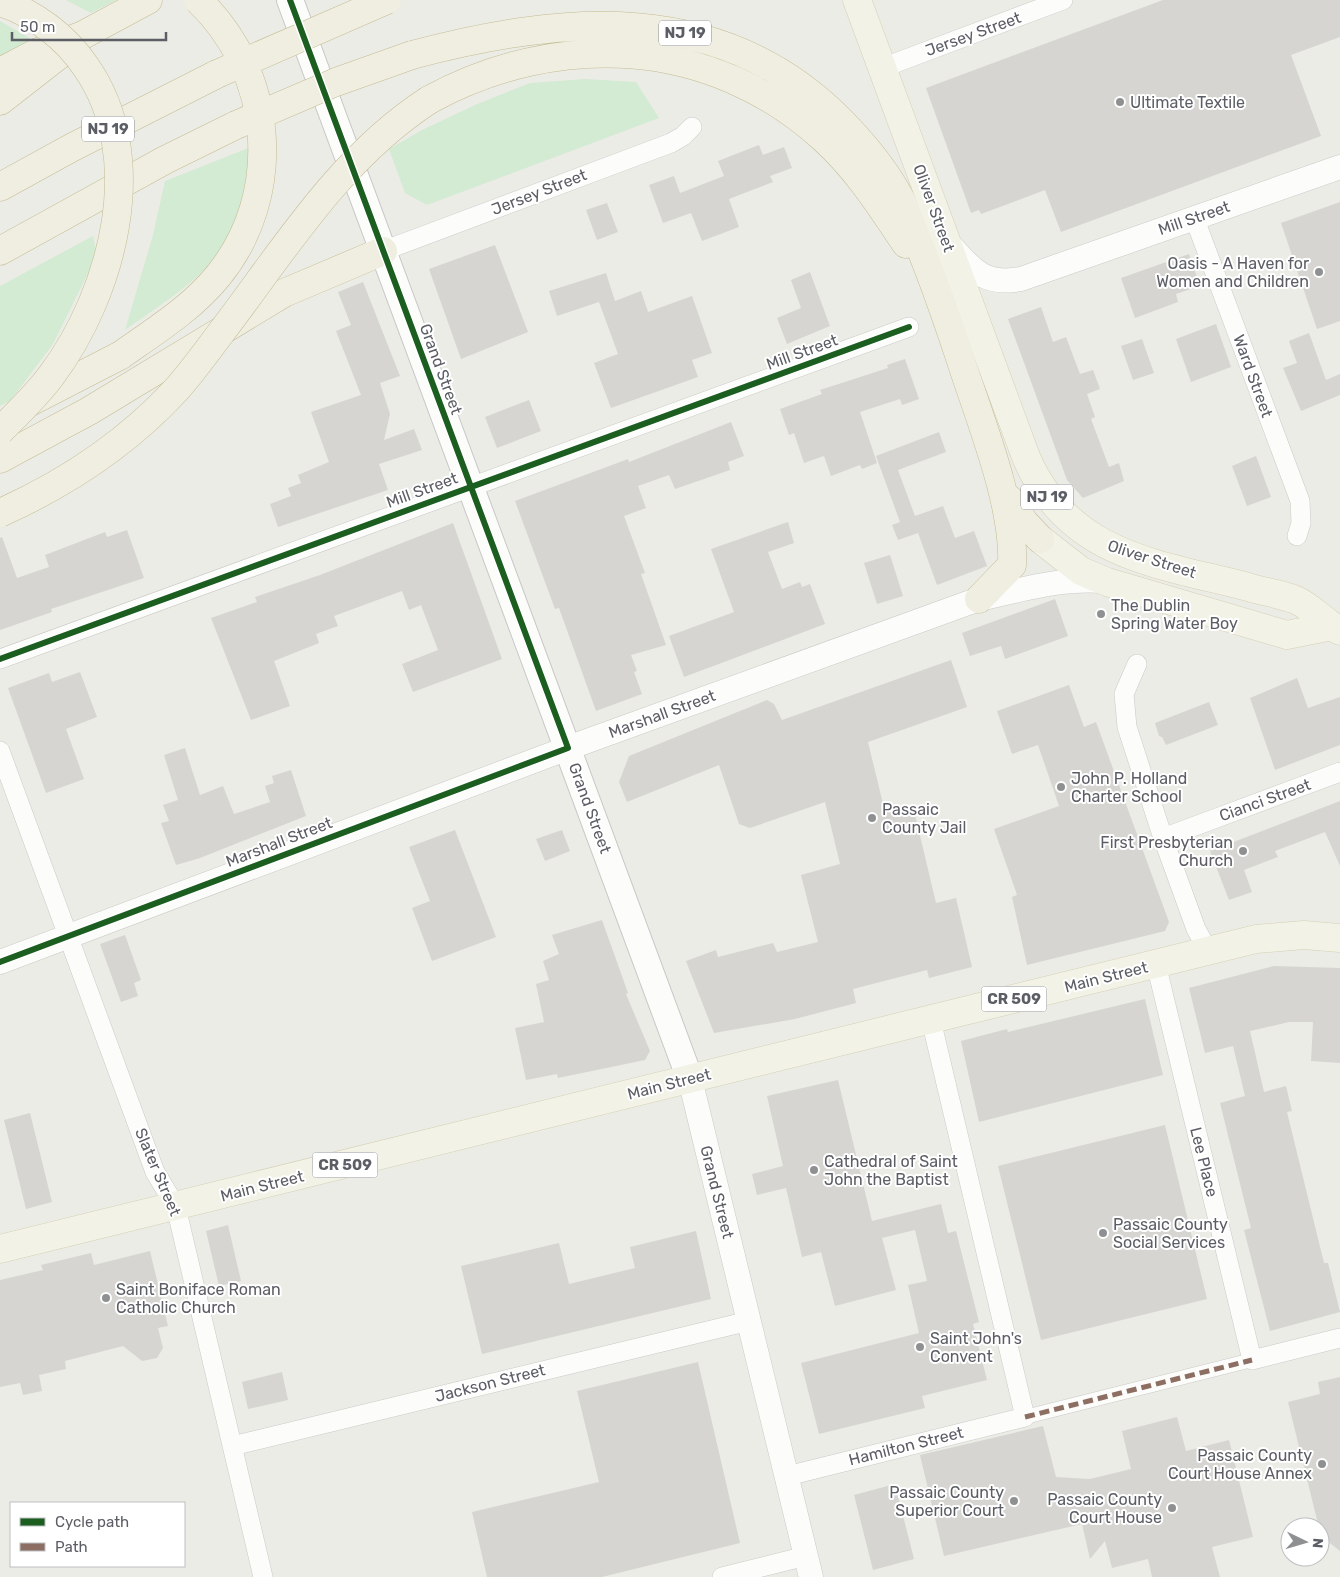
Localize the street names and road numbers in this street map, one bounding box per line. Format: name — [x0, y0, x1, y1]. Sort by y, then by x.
street label: Jersey Street — [922, 8, 1024, 60]
road number: NJ 19 — [659, 20, 711, 46]
road number: NJ 19 — [82, 116, 134, 142]
street label: Oliver Street — [909, 162, 959, 254]
street label: Jersey Street — [489, 165, 589, 219]
street label: Mill Street — [1156, 197, 1232, 239]
street label: Grand Street — [416, 321, 466, 417]
street label: Mill Street — [764, 330, 840, 374]
street label: Ward Street — [1229, 332, 1277, 420]
street label: Mill Street — [384, 468, 460, 512]
road number: NJ 19 — [1021, 484, 1073, 510]
street label: Oliver Street — [1105, 536, 1199, 582]
street label: Marshall Street — [606, 686, 718, 742]
street label: Grand Street — [565, 760, 615, 856]
street label: Cianci Street — [1217, 775, 1313, 825]
street label: Marshall Street — [223, 813, 335, 871]
street label: Main Street — [1062, 957, 1150, 997]
road number: CR 509 — [982, 986, 1046, 1012]
street label: Main Street — [625, 1064, 713, 1104]
street label: Slater Street — [131, 1125, 185, 1219]
street label: Lee Place — [1186, 1125, 1222, 1199]
street label: Grand Street — [696, 1144, 738, 1240]
road number: CR 509 — [312, 1152, 378, 1178]
street label: Main Street — [218, 1166, 306, 1206]
street label: Jackson Street — [433, 1360, 547, 1406]
street label: Hamilton Street — [847, 1423, 965, 1469]

